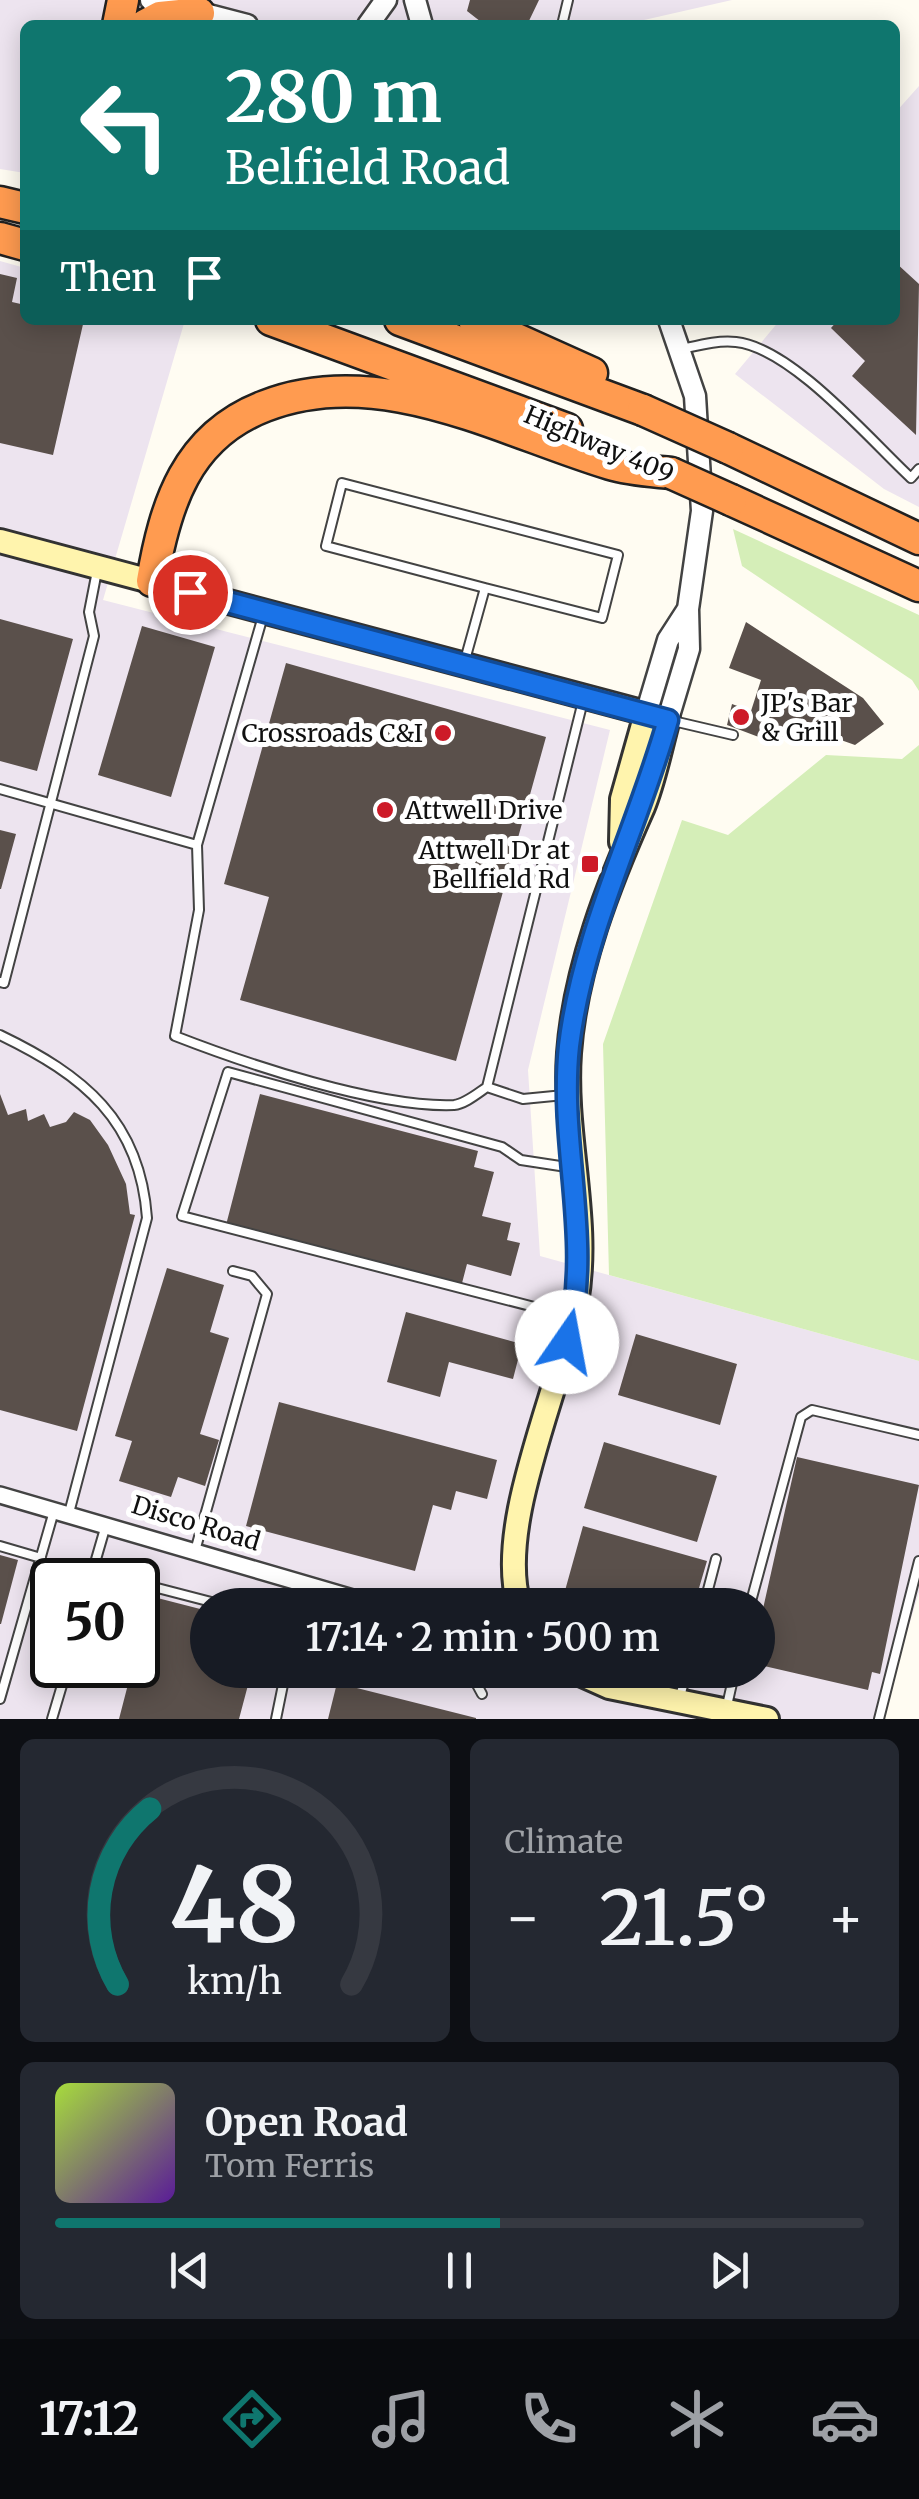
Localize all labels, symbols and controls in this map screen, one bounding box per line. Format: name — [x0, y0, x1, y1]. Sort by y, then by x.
text: 280 m — [225, 53, 442, 141]
icon: left — [60, 60, 190, 190]
text: Belfield Road — [225, 140, 510, 196]
icon: arrive — [177, 250, 232, 305]
text: Then — [60, 254, 157, 301]
street label: Highway 409 — [519, 398, 679, 490]
pin — [148, 550, 233, 635]
icon: arrive — [163, 565, 218, 620]
place label: JP's Bar & Grill — [760, 687, 853, 748]
marker: JP's Bar & Grill — [730, 706, 752, 728]
place label: Crossroads C&I — [241, 717, 423, 749]
marker: Crossroads C&I — [432, 722, 454, 744]
place label: Attwell Drive — [404, 794, 563, 826]
marker: Attwell Drive — [374, 799, 396, 821]
place label: Attwell Dr at Bellfield Rd — [417, 834, 570, 895]
marker: Attwell Dr at Bellfield Rd — [579, 853, 601, 875]
position arrow — [515, 1290, 619, 1394]
street label: Disco Road — [128, 1488, 264, 1558]
speed limit sign: 50 — [30, 1558, 160, 1688]
text: 17:14 · 2 min · 500 m — [305, 1614, 660, 1661]
text: Climate — [505, 1822, 623, 1862]
text: 48 — [170, 1840, 300, 1970]
text: 21.5° — [599, 1871, 769, 1965]
text: − — [505, 1883, 541, 1952]
text: + — [827, 1883, 864, 1952]
text: km/h — [187, 1959, 282, 2004]
text: Open Road — [205, 2099, 408, 2146]
text: Tom Ferris — [205, 2146, 374, 2186]
icon: previous — [162, 2243, 217, 2298]
icon: pause — [432, 2243, 487, 2298]
icon: next — [702, 2243, 757, 2298]
icon: directions — [217, 2384, 287, 2454]
icon: music — [366, 2384, 436, 2454]
icon: phone — [514, 2384, 584, 2454]
icon: climate — [662, 2384, 732, 2454]
icon: car — [810, 2384, 880, 2454]
text: 17:12 — [39, 2391, 139, 2447]

